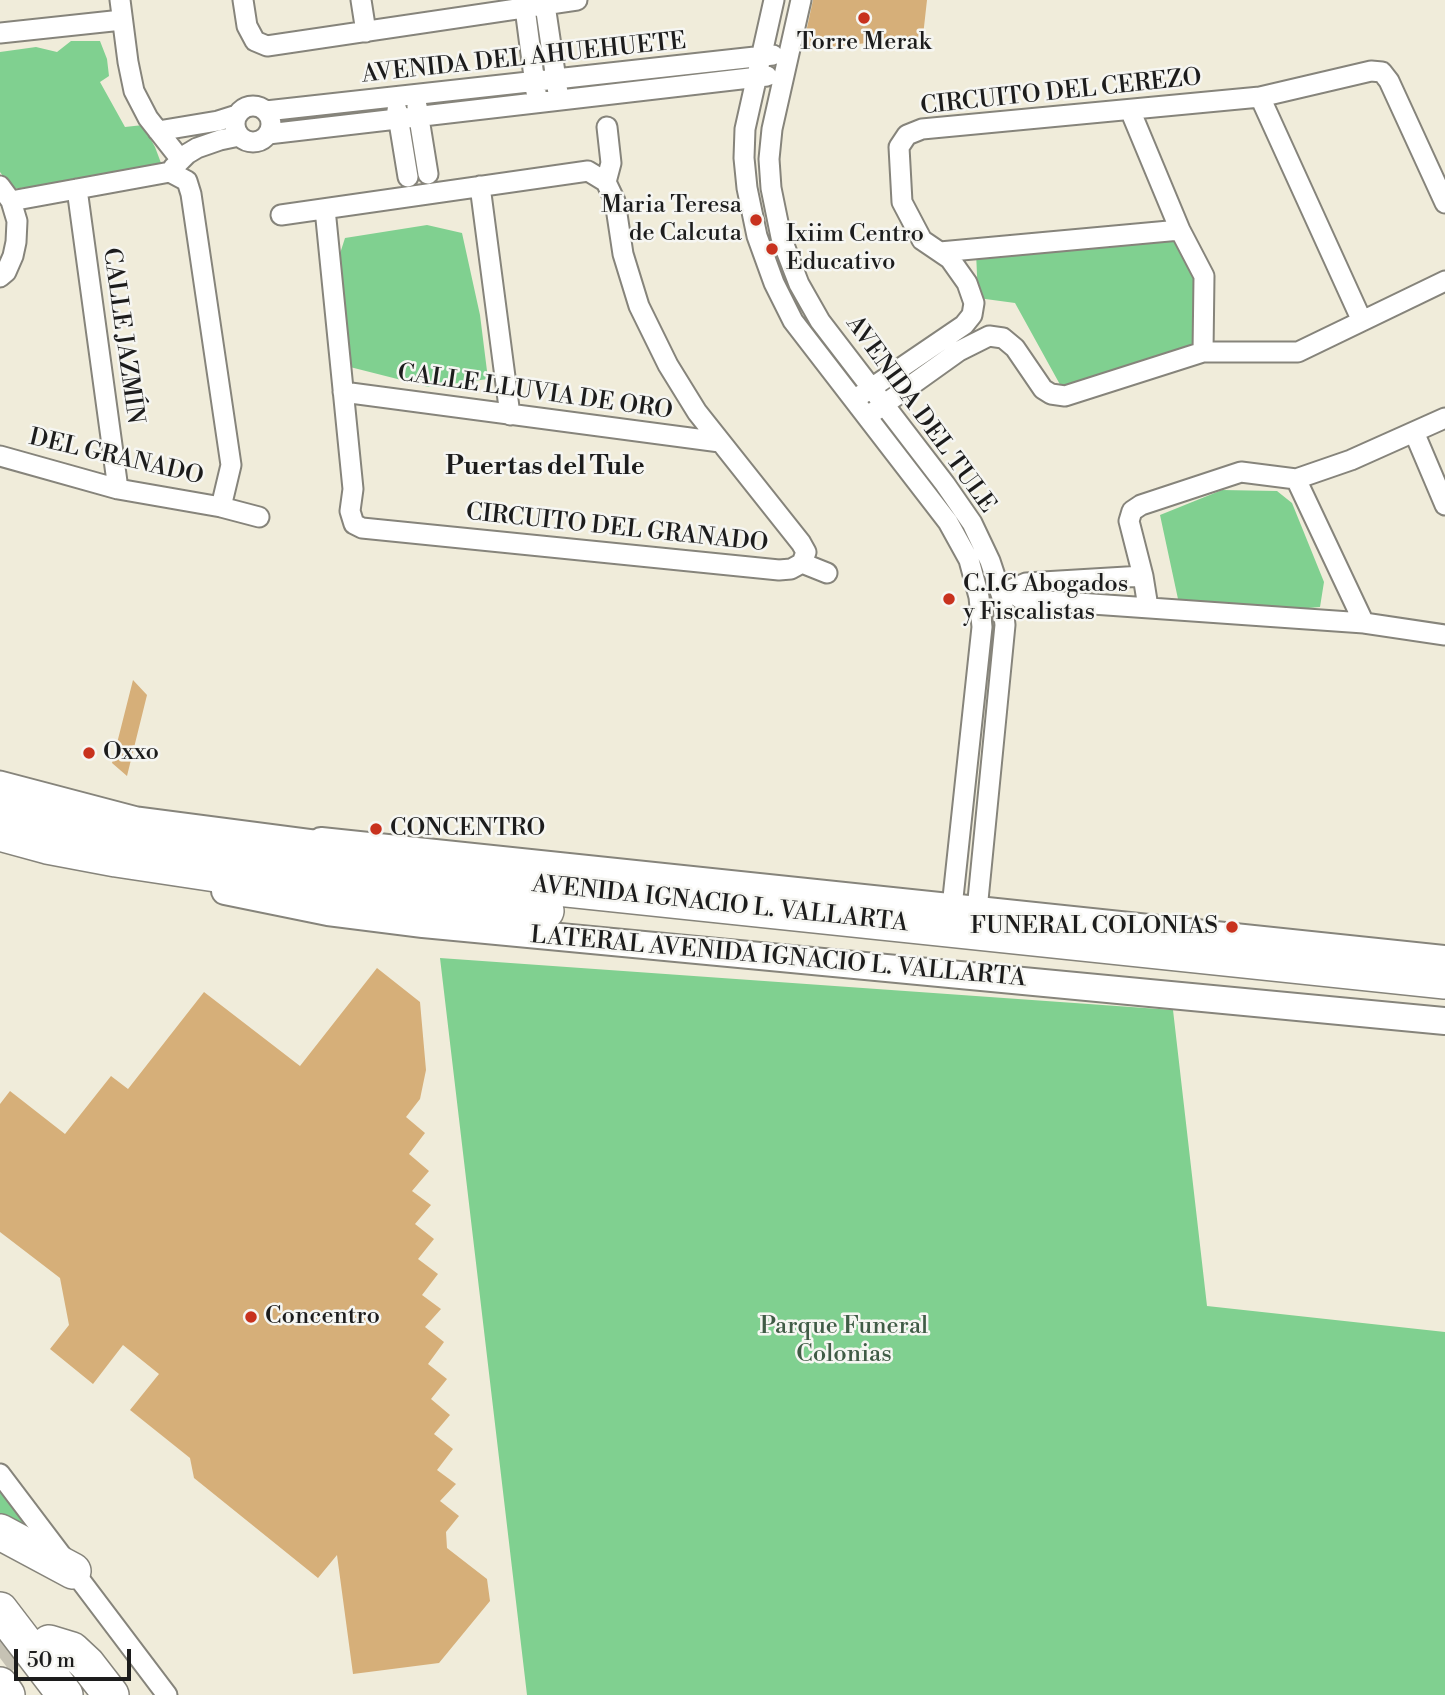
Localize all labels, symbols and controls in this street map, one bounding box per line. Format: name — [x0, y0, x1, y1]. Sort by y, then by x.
marker: Torre Merak — [856, 10, 872, 26]
street label: AVENIDA DEL AHUEHUETE — [360, 28, 688, 90]
place label: Torre Merak — [797, 29, 931, 57]
street label: CIRCUITO DEL CEREZO — [919, 64, 1203, 122]
place label: Maria Teresa de Calcuta — [601, 192, 742, 248]
marker: Maria Teresa de Calcuta — [748, 212, 764, 228]
place label: Ixiim Centro Educativo — [786, 221, 924, 277]
marker: Ixiim Centro Educativo — [764, 241, 780, 257]
street label: CALLE JAZMÍN — [95, 246, 149, 426]
street label: AVENIDA DEL TULE — [839, 311, 1001, 519]
street label: CALLE LLUVIA DE ORO — [396, 359, 674, 427]
street label: DEL GRANADO — [26, 424, 206, 492]
district label: Puertas del Tule — [445, 452, 645, 484]
street label: CIRCUITO DEL GRANADO — [464, 499, 770, 559]
place label: C.I.G Abogados y Fiscalistas — [963, 571, 1128, 627]
marker: C.I.G Abogados y Fiscalistas — [941, 591, 957, 607]
place label: Oxxo — [103, 739, 159, 767]
marker: Oxxo — [81, 745, 97, 761]
place label: CONCENTRO — [390, 815, 545, 843]
marker: CONCENTRO — [368, 821, 384, 837]
street label: AVENIDA IGNACIO L. VALLARTA — [531, 871, 909, 939]
place label: FUNERAL COLONIAS — [970, 913, 1218, 941]
marker: FUNERAL COLONIAS — [1224, 919, 1240, 935]
street label: LATERAL AVENIDA IGNACIO L. VALLARTA — [529, 922, 1027, 994]
place label: Concentro — [265, 1303, 380, 1331]
marker: Concentro — [243, 1309, 259, 1325]
park label: Parque Funeral Colonias — [760, 1313, 928, 1369]
scale bar — [18, 1636, 135, 1680]
text: 50 m — [27, 1648, 75, 1674]

